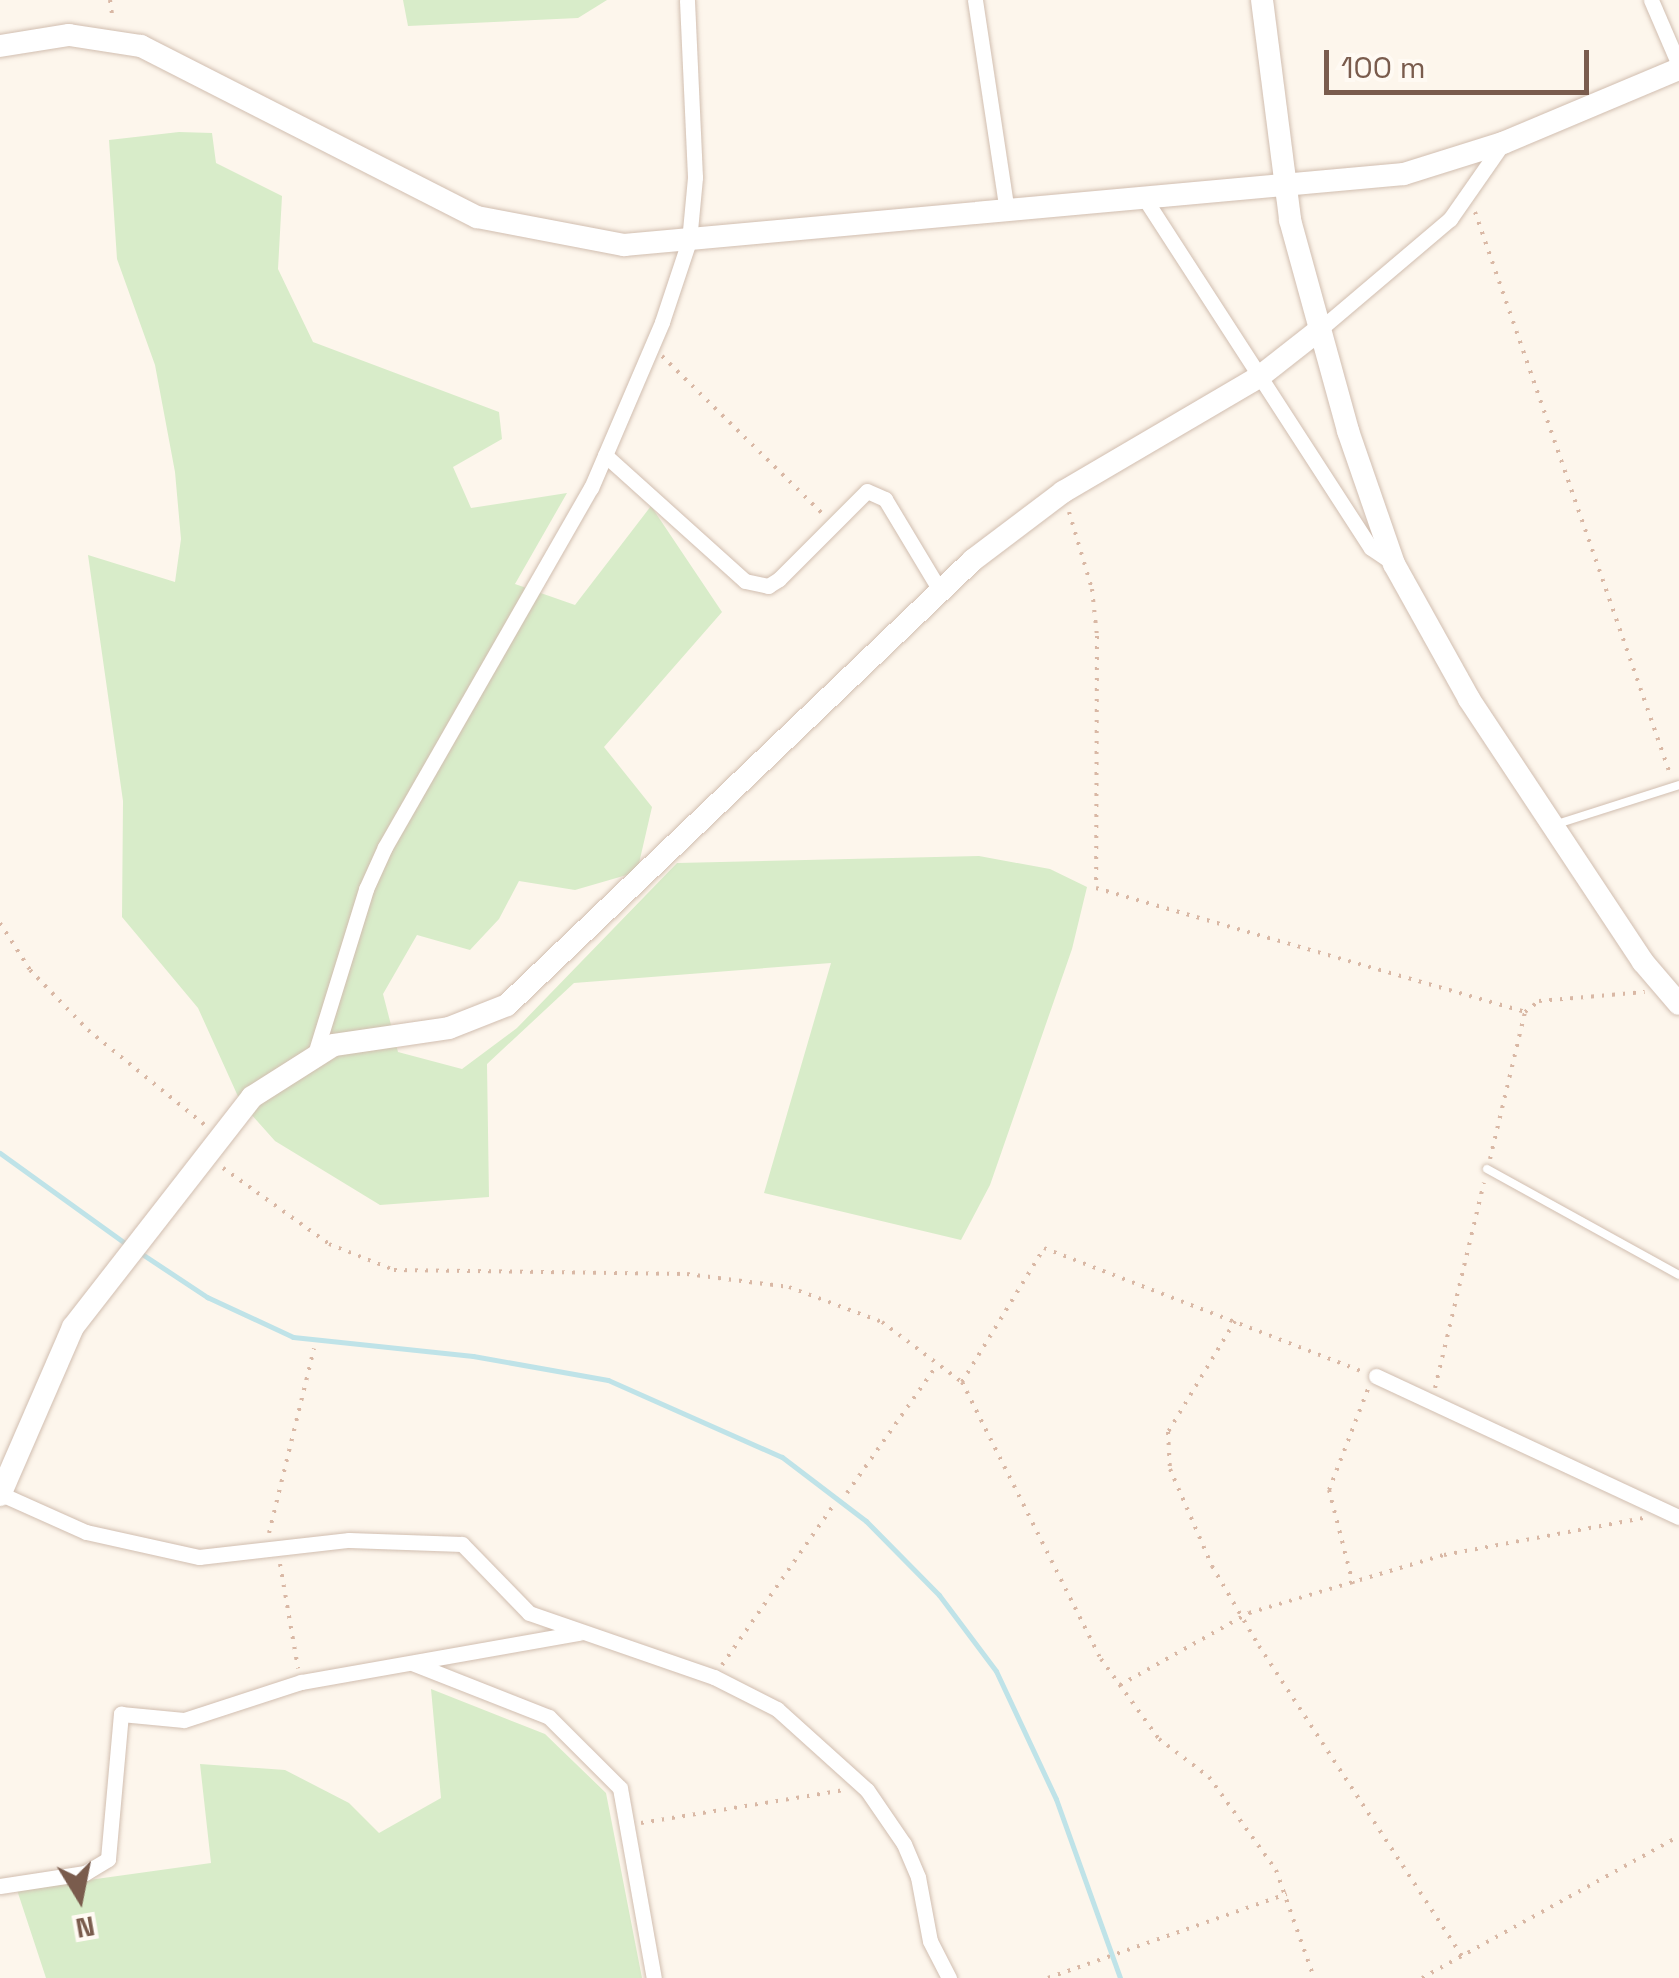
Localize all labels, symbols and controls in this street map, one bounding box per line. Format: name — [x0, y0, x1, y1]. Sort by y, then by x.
scale bar — [1329, 30, 1594, 92]
text: 100 m — [1341, 48, 1426, 87]
north arrow — [30, 1848, 130, 1948]
text: N — [73, 1908, 98, 1947]

